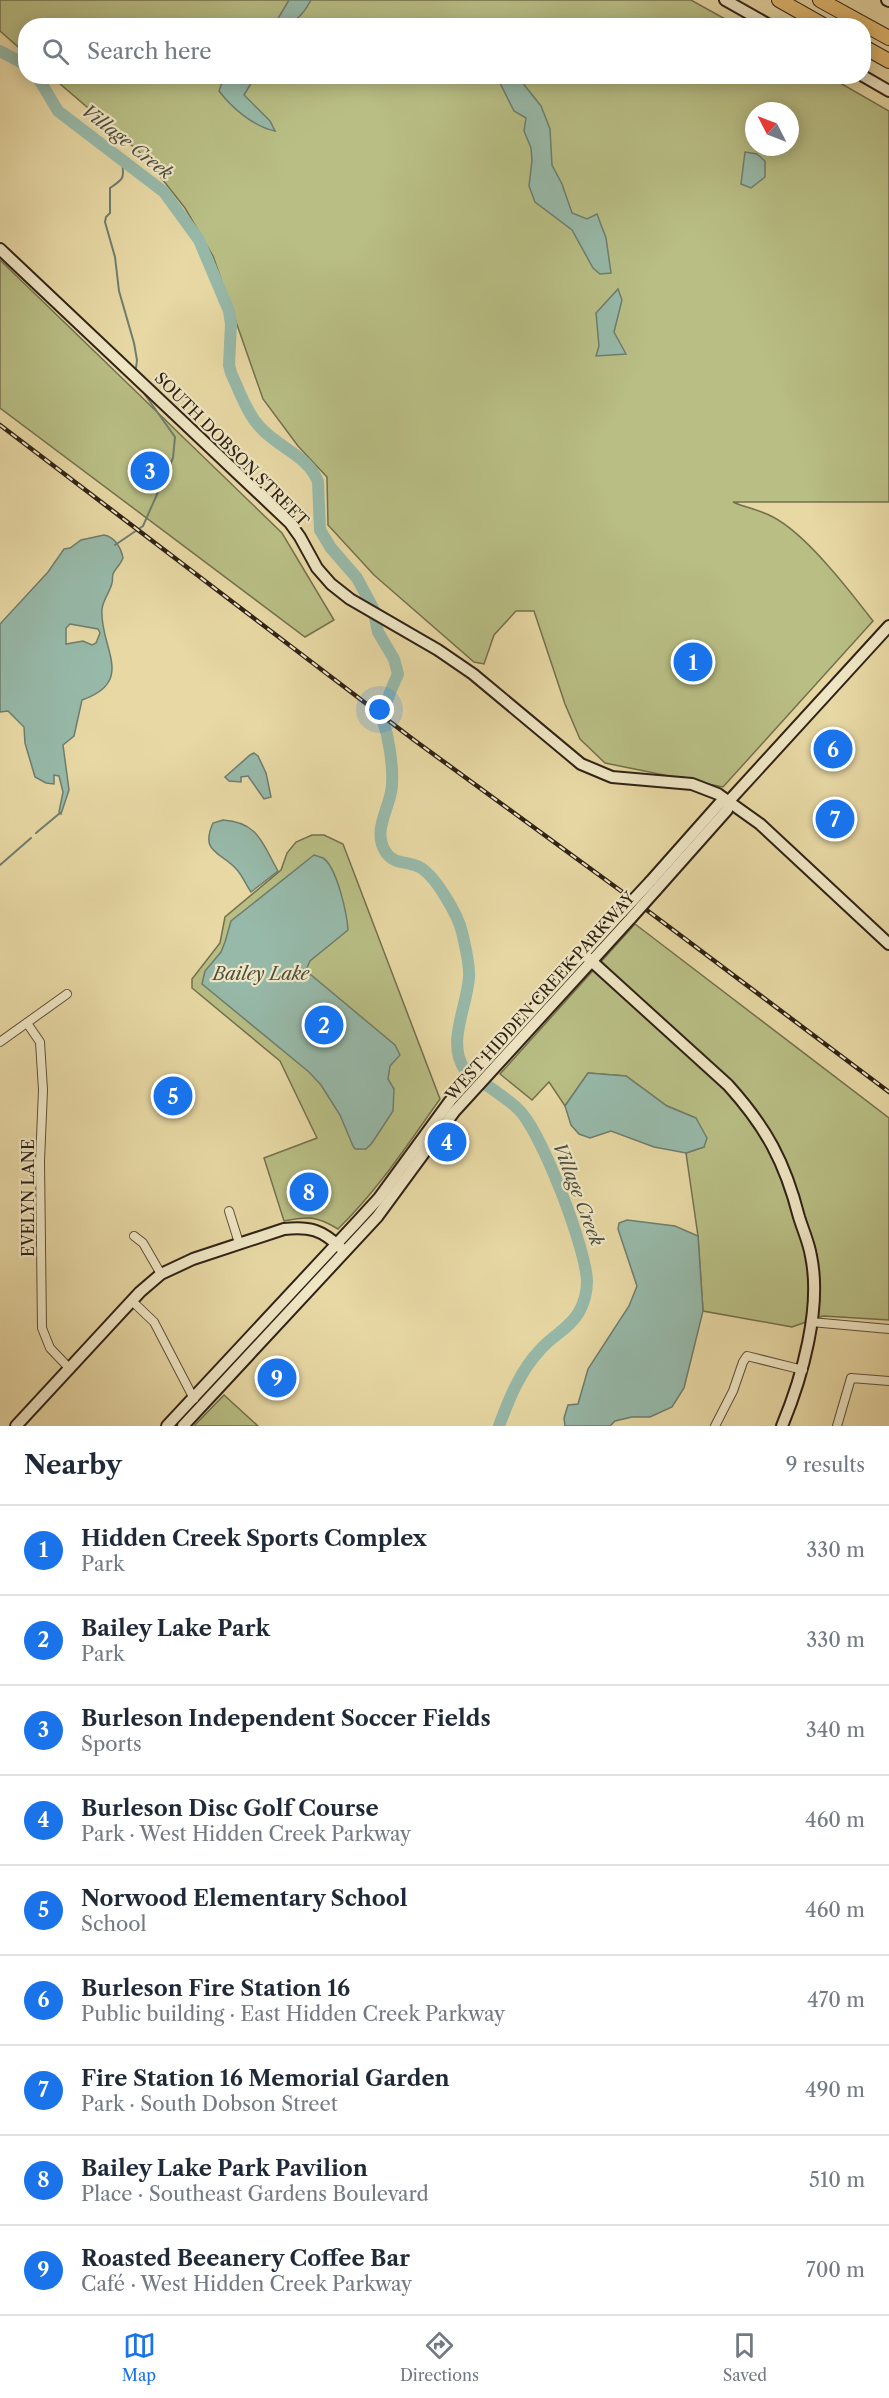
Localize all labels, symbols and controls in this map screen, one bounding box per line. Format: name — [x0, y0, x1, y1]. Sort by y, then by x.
search box — [18, 18, 871, 84]
icon: search — [39, 35, 72, 68]
text: Search here — [87, 38, 212, 65]
water label: Village Creek — [77, 100, 177, 185]
north arrow — [745, 102, 799, 156]
street label: SOUTH DOBSON STREET — [151, 368, 313, 530]
pin: 3 — [130, 448, 170, 494]
pin: 1 — [674, 640, 712, 684]
your location — [365, 695, 394, 724]
pin: 6 — [814, 726, 852, 771]
pin: 7 — [816, 796, 854, 842]
street label: WEST HIDDEN CREEK PARKWAY — [440, 887, 640, 1105]
water label: Bailey Lake — [211, 963, 311, 985]
pin: 2 — [304, 1002, 344, 1048]
pin: 5 — [154, 1074, 192, 1118]
pin: 4 — [428, 1120, 466, 1164]
street label: EVELYN LANE — [18, 1139, 38, 1257]
water label: Village Creek — [548, 1139, 608, 1250]
pin: 8 — [290, 1170, 328, 1214]
pin: 9 — [258, 1356, 296, 1400]
text: Nearby — [24, 1449, 122, 1481]
text: 9 results — [786, 1453, 865, 1477]
text: Hidden Creek Sports Complex — [81, 1525, 427, 1552]
text: 1 — [39, 1538, 48, 1562]
text: 330 m — [806, 1538, 865, 1562]
text: Park — [81, 1552, 124, 1576]
text: Bailey Lake Park — [81, 1615, 270, 1642]
text: 2 — [38, 1628, 49, 1652]
text: 330 m — [806, 1628, 865, 1652]
text: Park — [81, 1642, 124, 1666]
text: Burleson Independent Soccer Fields — [81, 1705, 491, 1732]
text: 3 — [38, 1718, 49, 1742]
text: 340 m — [806, 1718, 865, 1742]
text: Sports — [81, 1732, 142, 1756]
text: Burleson Disc Golf Course — [81, 1795, 379, 1822]
text: 4 — [38, 1808, 49, 1832]
text: 460 m — [805, 1808, 865, 1832]
text: Park · West Hidden Creek Parkway — [81, 1822, 411, 1846]
text: Norwood Elementary School — [81, 1885, 408, 1912]
text: 5 — [38, 1898, 49, 1922]
text: 460 m — [805, 1898, 865, 1922]
text: School — [81, 1912, 146, 1936]
text: Burleson Fire Station 16 — [81, 1975, 350, 2002]
text: 6 — [38, 1988, 49, 2012]
text: 470 m — [807, 1988, 865, 2012]
text: Public building · East Hidden Creek Parkway — [81, 2002, 505, 2026]
text: Fire Station 16 Memorial Garden — [81, 2065, 450, 2092]
text: 7 — [38, 2078, 49, 2102]
text: 490 m — [805, 2078, 865, 2102]
text: Park · South Dobson Street — [81, 2092, 338, 2116]
text: Bailey Lake Park Pavilion — [81, 2155, 368, 2182]
text: 8 — [37, 2168, 50, 2192]
text: 510 m — [809, 2168, 865, 2192]
text: Place · Southeast Gardens Boulevard — [81, 2182, 429, 2206]
text: Roasted Beeanery Coffee Bar — [81, 2245, 410, 2272]
text: 9 — [38, 2258, 49, 2282]
text: 700 m — [806, 2258, 865, 2282]
text: Café · West Hidden Creek Parkway — [81, 2272, 412, 2296]
tab: Map — [122, 2329, 156, 2385]
tab: Directions — [400, 2329, 479, 2385]
tab: Saved — [723, 2329, 767, 2385]

